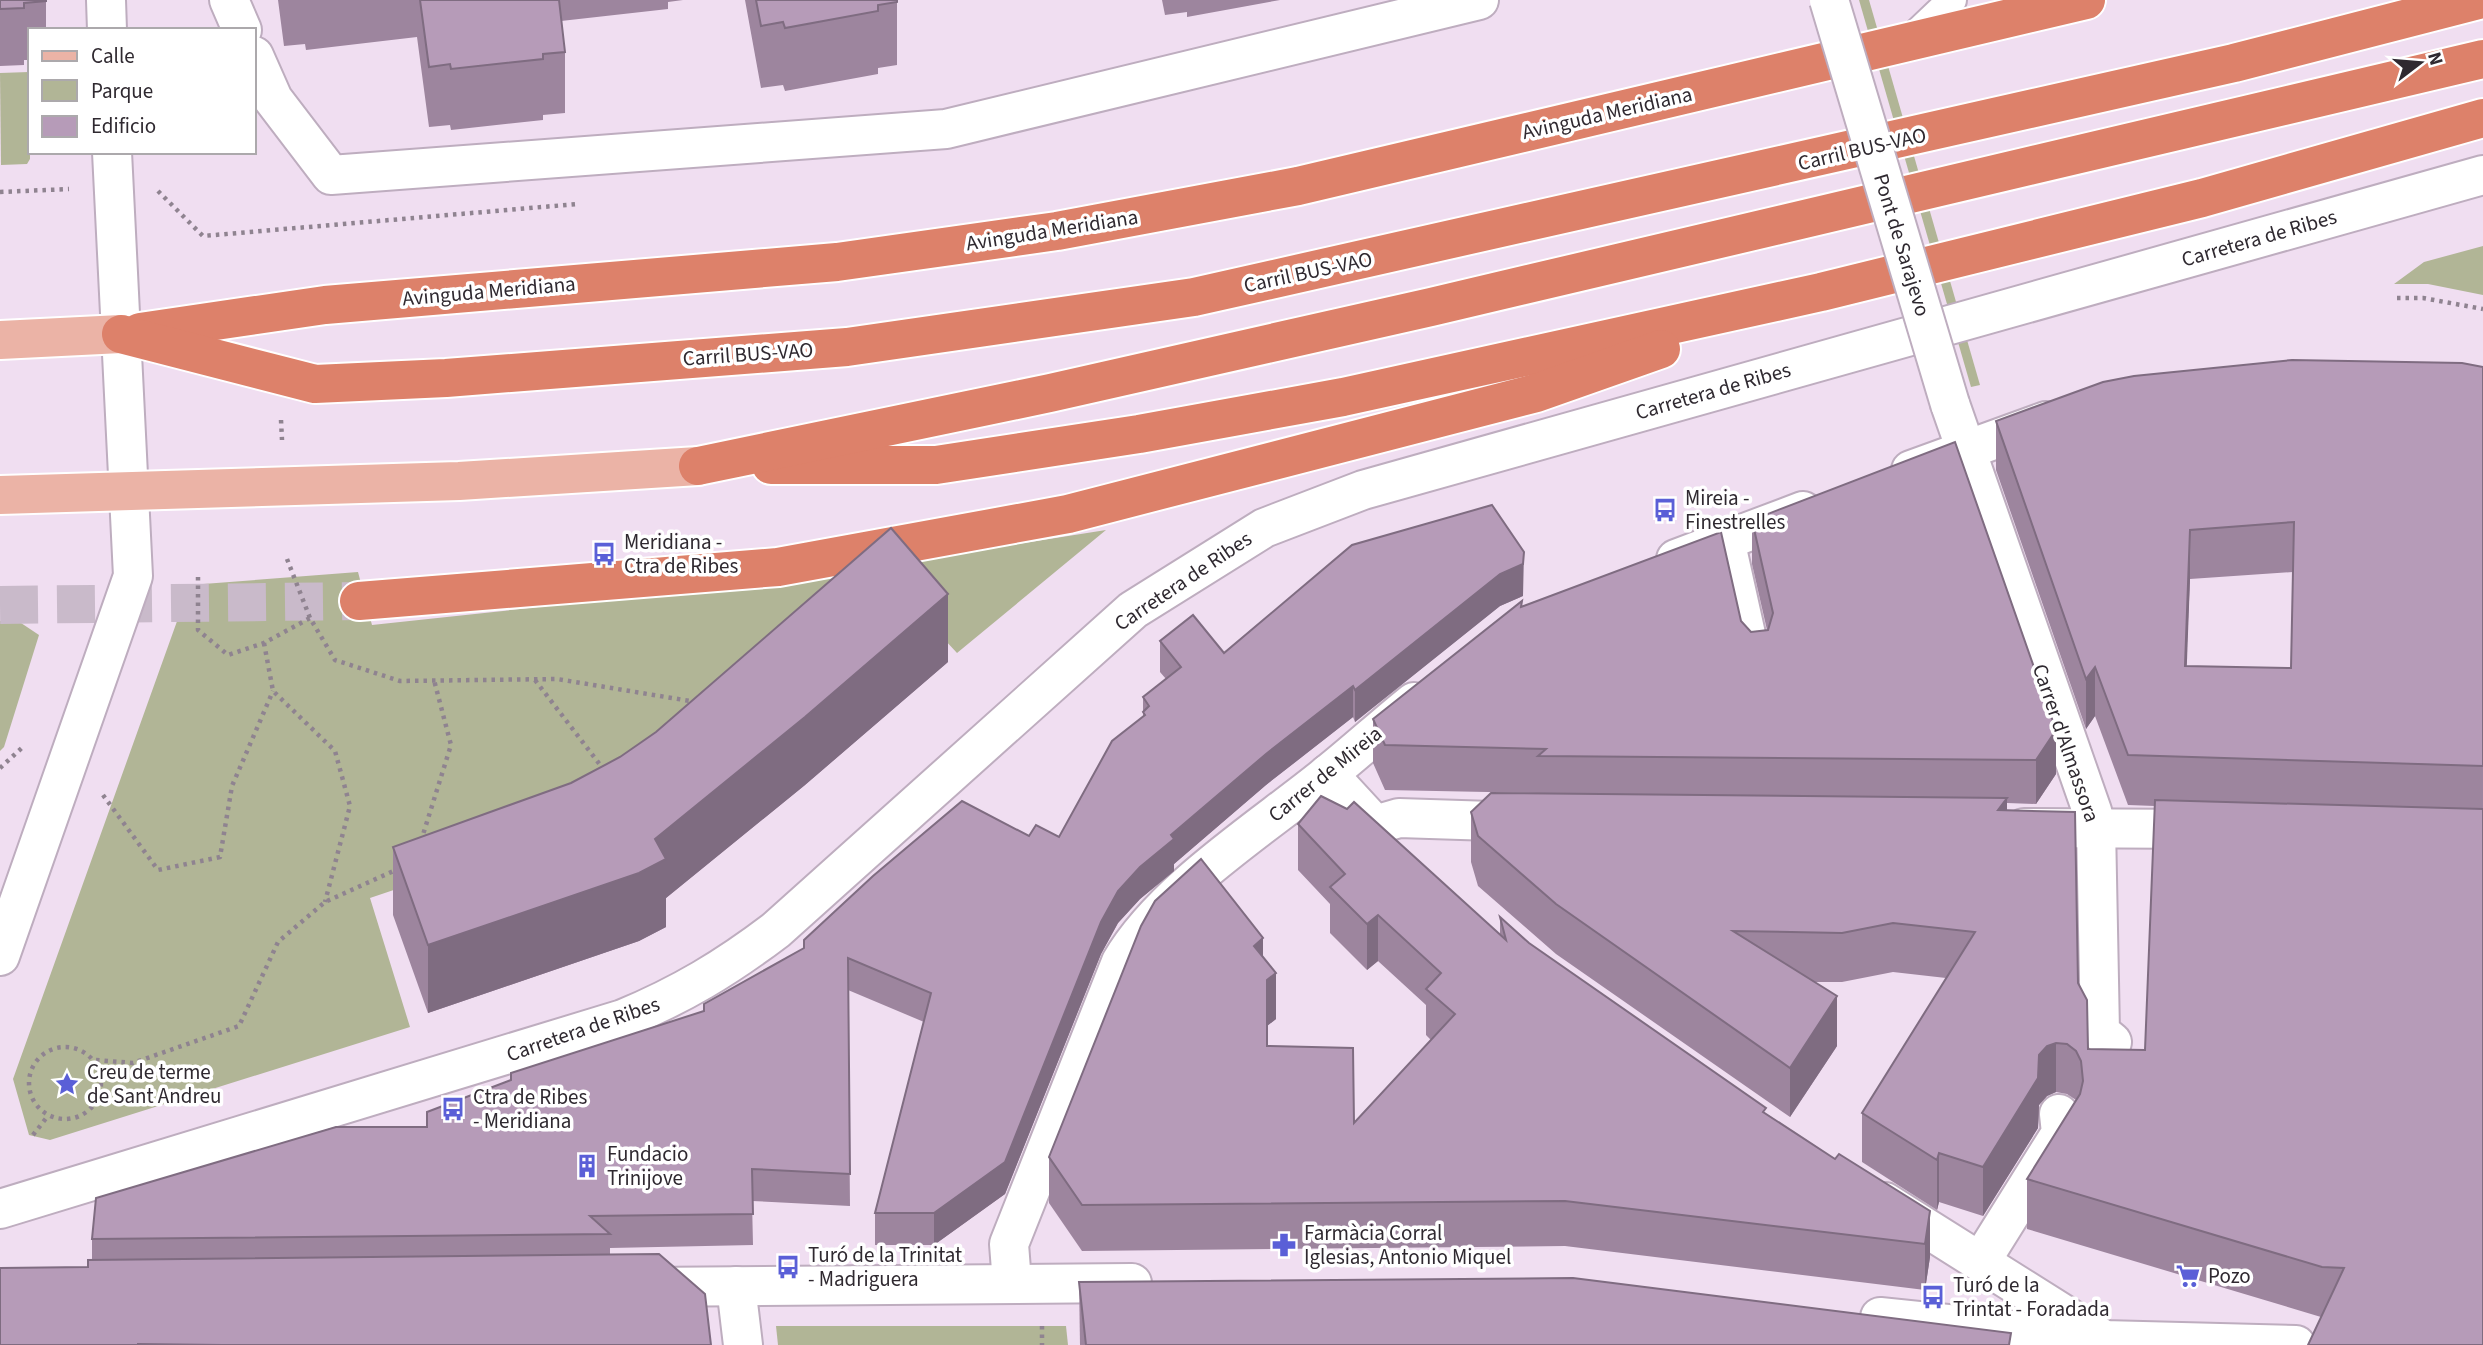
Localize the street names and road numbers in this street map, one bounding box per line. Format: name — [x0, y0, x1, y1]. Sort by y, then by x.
street label: Avinguda Meridiana — [1519, 79, 1695, 147]
street label: Carril BUS-VAO — [1795, 120, 1929, 178]
street label: Pont de Sarajevo — [1866, 170, 1938, 320]
street label: Carretera de Ribes — [2178, 201, 2340, 274]
street label: Avinguda Meridiana — [964, 202, 1140, 258]
street label: Carril BUS-VAO — [1241, 244, 1375, 300]
street label: Avinguda Meridiana — [401, 268, 577, 314]
street label: Carril BUS-VAO — [682, 334, 814, 374]
street label: Carretera de Ribes — [1632, 354, 1794, 427]
street label: Carretera de Ribes — [1108, 524, 1258, 638]
street label: Carrer d'Almassora — [2025, 660, 2107, 826]
street label: Carrer de Mireia — [1262, 719, 1388, 829]
street label: Carretera de Ribes — [502, 989, 664, 1069]

